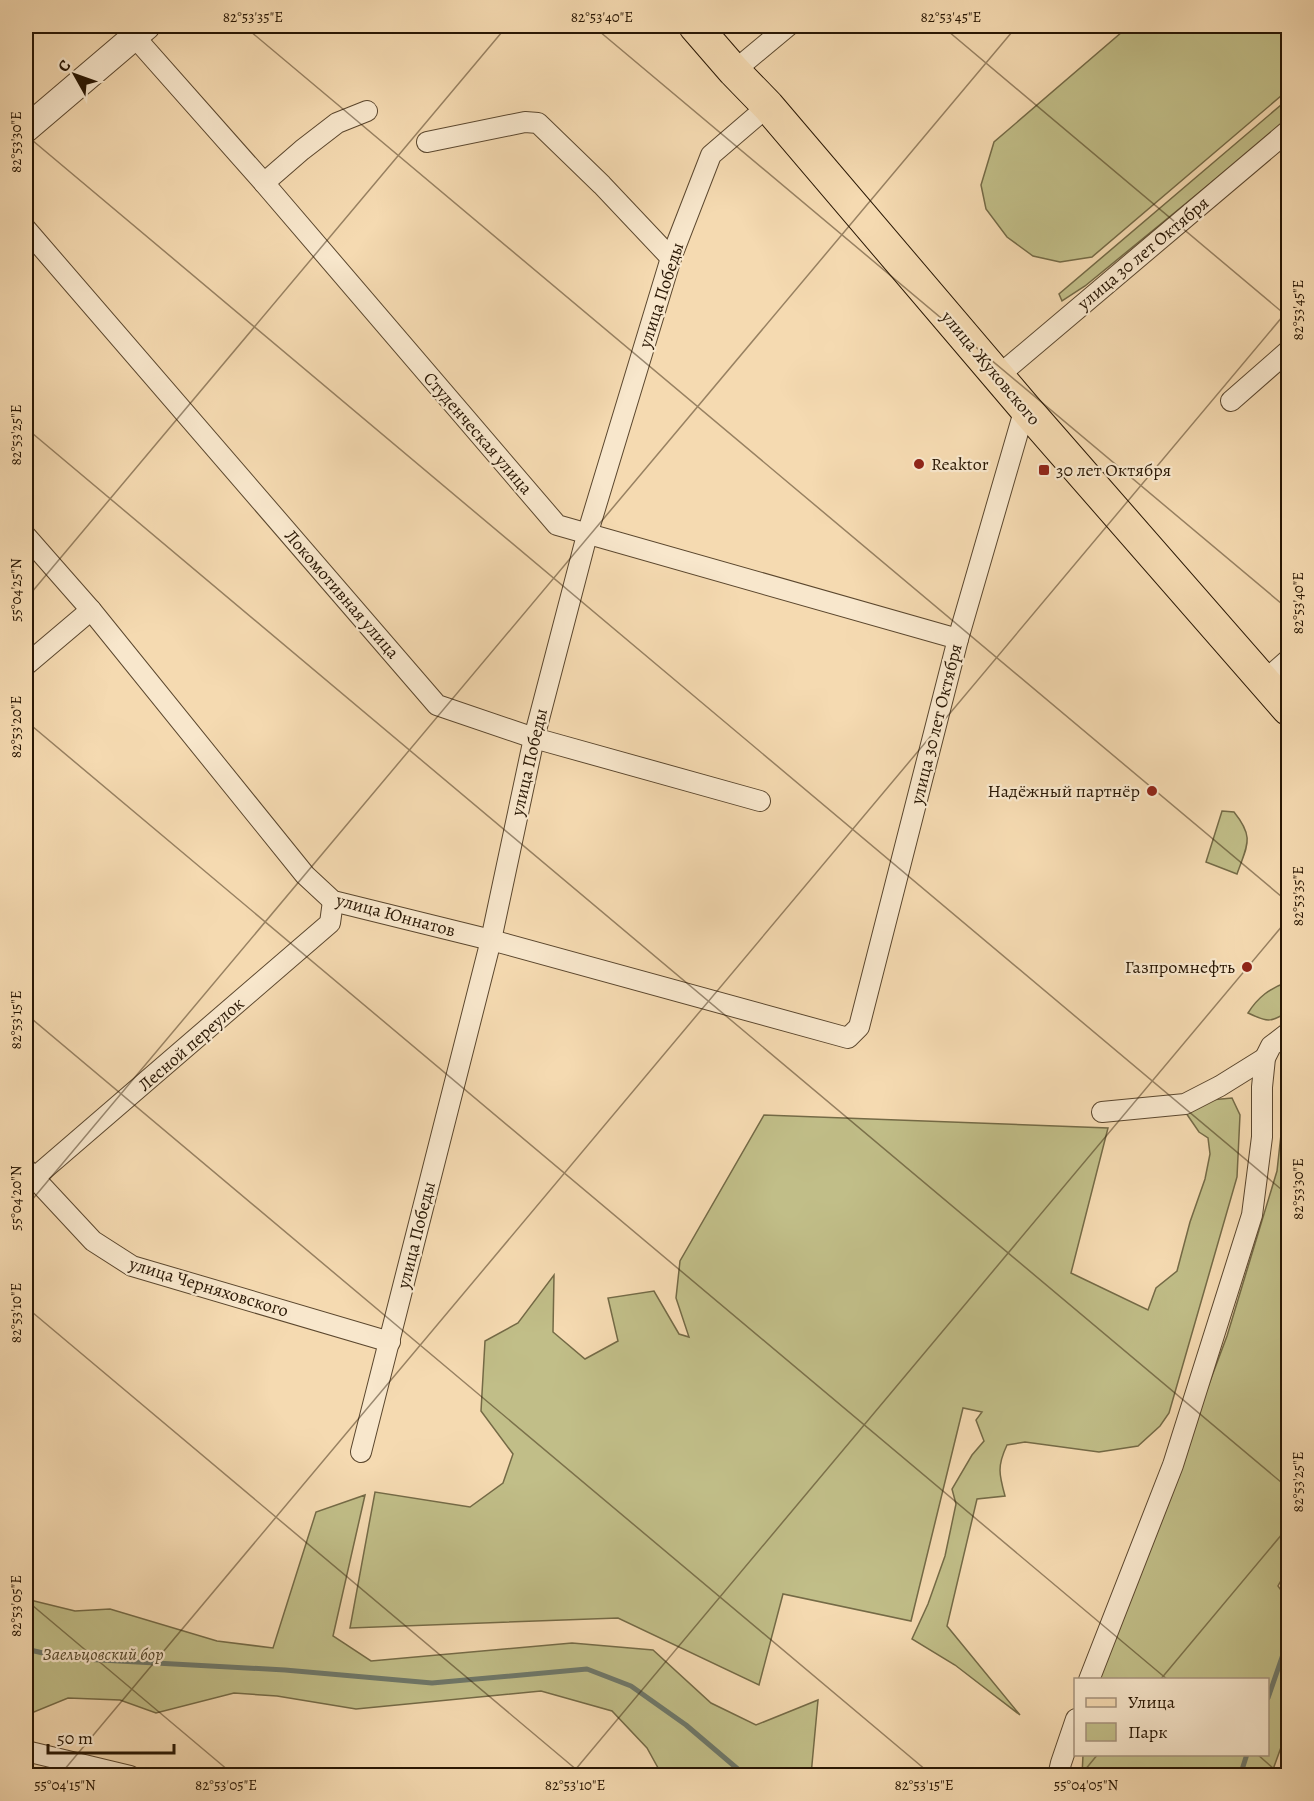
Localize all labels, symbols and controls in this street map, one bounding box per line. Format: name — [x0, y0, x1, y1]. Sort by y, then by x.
text: 82°53'35"E — [223, 7, 283, 27]
text: 82°53'40"E — [571, 7, 633, 27]
text: 82°53'45"E — [921, 7, 981, 27]
north arrow — [45, 45, 105, 105]
text: С — [53, 55, 76, 77]
text: 82°53'30"E — [6, 111, 26, 173]
street label: улица 30 лет Октября — [1071, 191, 1214, 316]
street label: улица Победы — [632, 239, 689, 352]
text: 82°53'45"E — [1288, 280, 1308, 340]
street label: улица Жуковского — [935, 305, 1046, 430]
street label: Студенческая улица — [418, 367, 538, 500]
text: 82°53'25"E — [6, 404, 26, 466]
place label: Reaktor — [931, 452, 989, 476]
marker: Reaktor — [912, 457, 926, 471]
place label: 30 лет Октября — [1056, 458, 1171, 482]
marker: 30 лет Октября — [1037, 463, 1051, 477]
street label: Локомотивная улица — [279, 524, 405, 664]
text: 55°04'25"N — [6, 558, 26, 622]
text: 82°53'40"E — [1288, 572, 1308, 634]
street label: улица 30 лет Октября — [904, 641, 968, 808]
text: 82°53'20"E — [6, 696, 26, 758]
street label: улица Победы — [505, 706, 553, 819]
place label: Надёжный партнёр — [988, 779, 1140, 803]
marker: Надёжный партнёр — [1145, 784, 1159, 798]
text: 82°53'35"E — [1288, 866, 1308, 926]
street label: улица Юннатов — [333, 887, 458, 942]
place label: Газпромнефть — [1125, 955, 1235, 979]
marker: Газпромнефть — [1240, 960, 1254, 974]
text: 82°53'15"E — [6, 990, 26, 1050]
street label: Лесной переулок — [133, 991, 249, 1097]
text: 82°53'30"E — [1288, 1158, 1308, 1220]
text: 55°04'20"N — [6, 1165, 26, 1231]
street label: улица Победы — [391, 1179, 441, 1292]
street label: улица Черняховского — [125, 1251, 292, 1323]
text: 82°53'10"E — [6, 1283, 26, 1343]
text: 82°53'25"E — [1288, 1451, 1308, 1513]
text: 82°53'05"E — [6, 1575, 26, 1637]
park label: Заельцовский бор — [42, 1642, 164, 1666]
legend — [1074, 1678, 1269, 1756]
text: Улица — [1128, 1690, 1176, 1714]
scale bar — [48, 1717, 174, 1755]
text: Парк — [1128, 1720, 1168, 1744]
text: 50 m — [57, 1726, 93, 1750]
text: 55°04'15"N — [34, 1775, 96, 1795]
text: 82°53'05"E — [195, 1775, 257, 1795]
text: 82°53'10"E — [545, 1775, 605, 1795]
text: 82°53'15"E — [894, 1775, 954, 1795]
text: 55°04'05"N — [1054, 1775, 1118, 1795]

